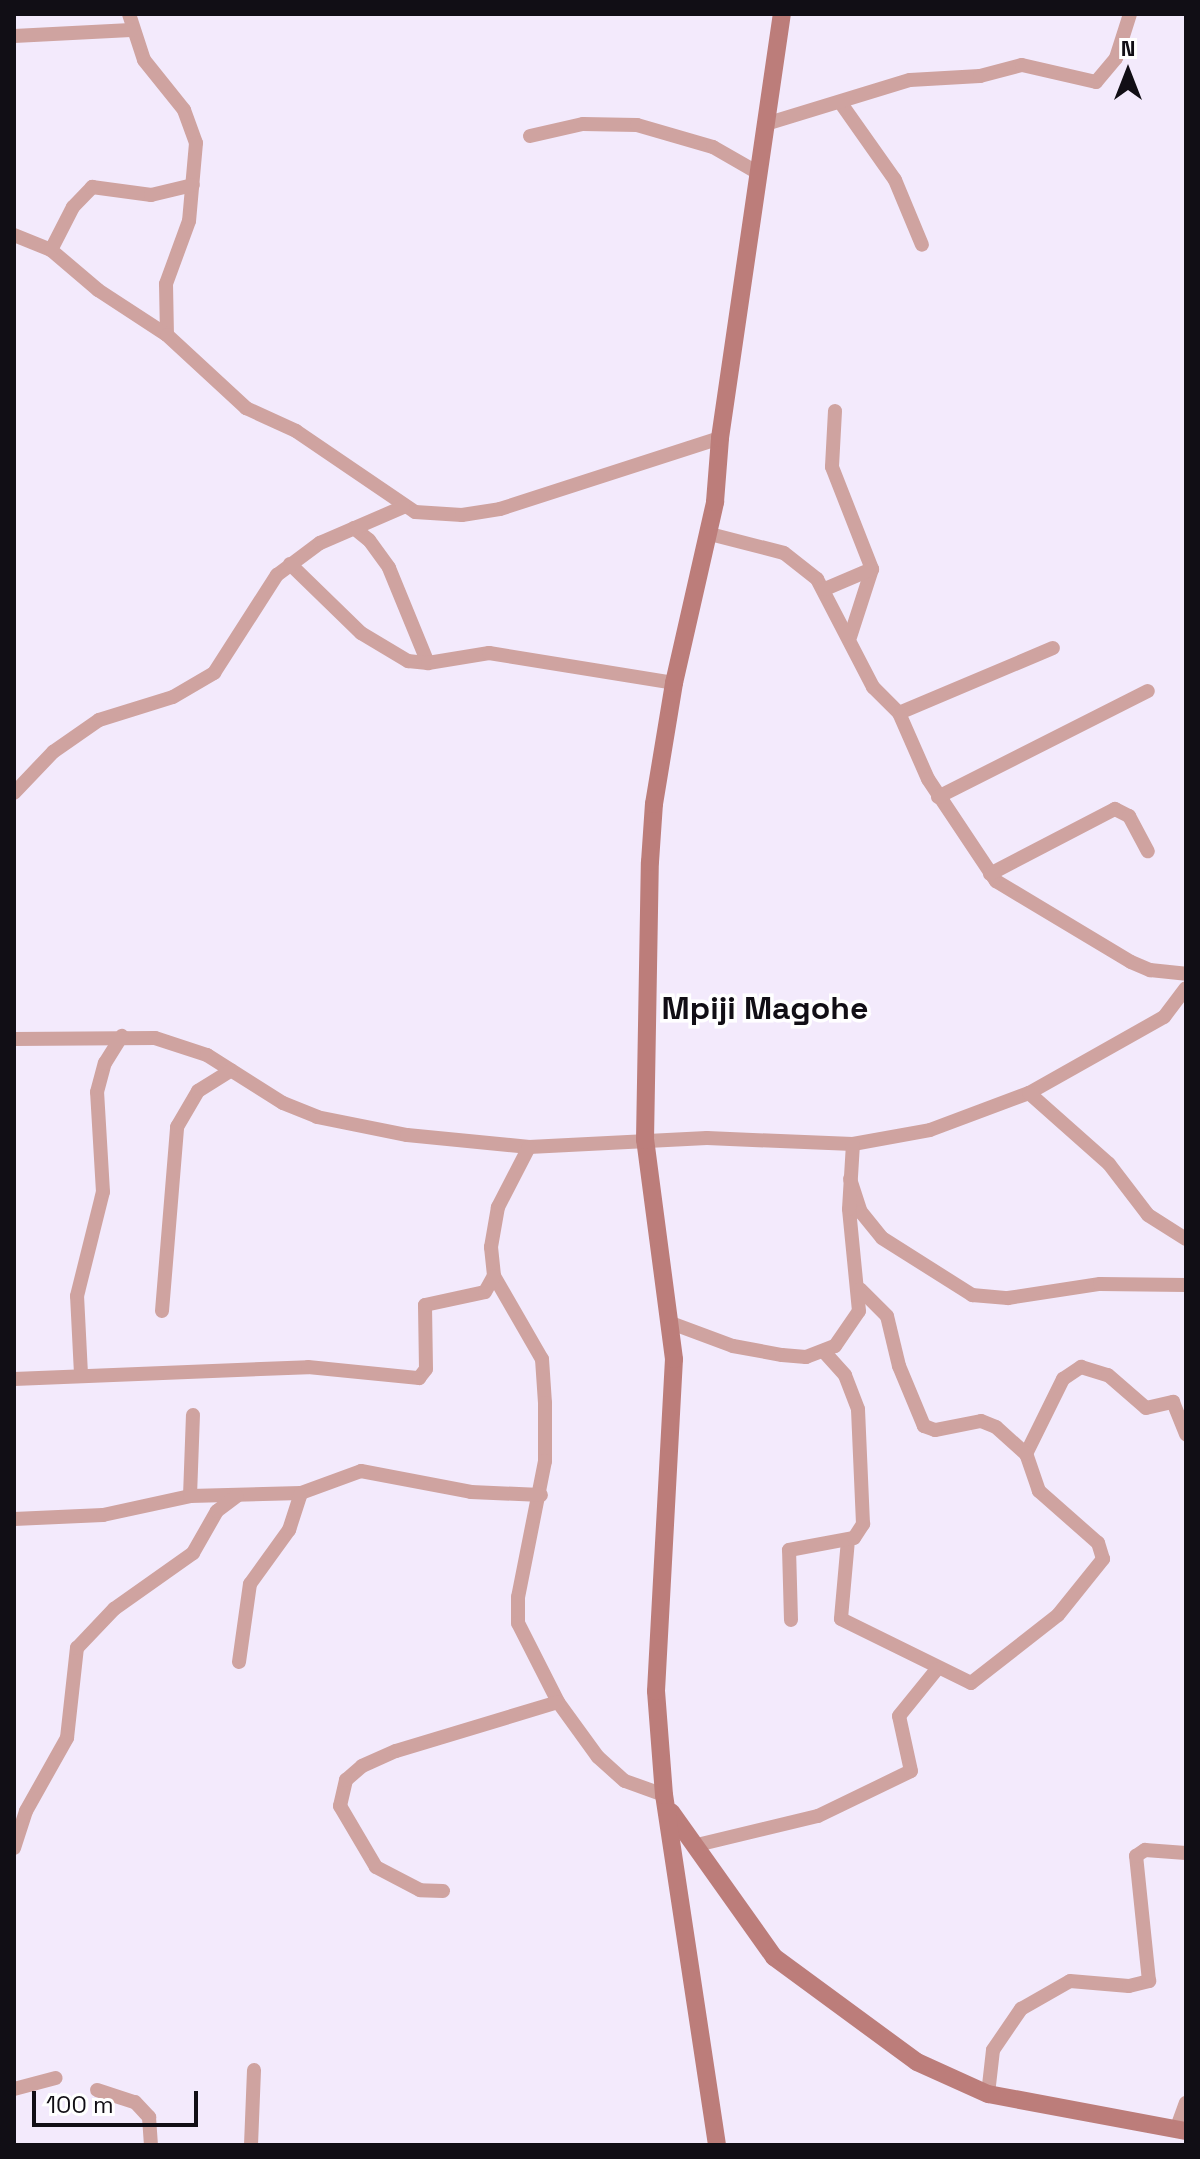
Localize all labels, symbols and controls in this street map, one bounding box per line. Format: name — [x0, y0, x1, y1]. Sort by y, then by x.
north arrow — [1088, 32, 1168, 112]
text: N — [1121, 34, 1135, 62]
district label: Mpiji Magohe — [662, 989, 868, 1027]
scale bar — [36, 2075, 202, 2125]
text: 100 m — [46, 2089, 114, 2120]

